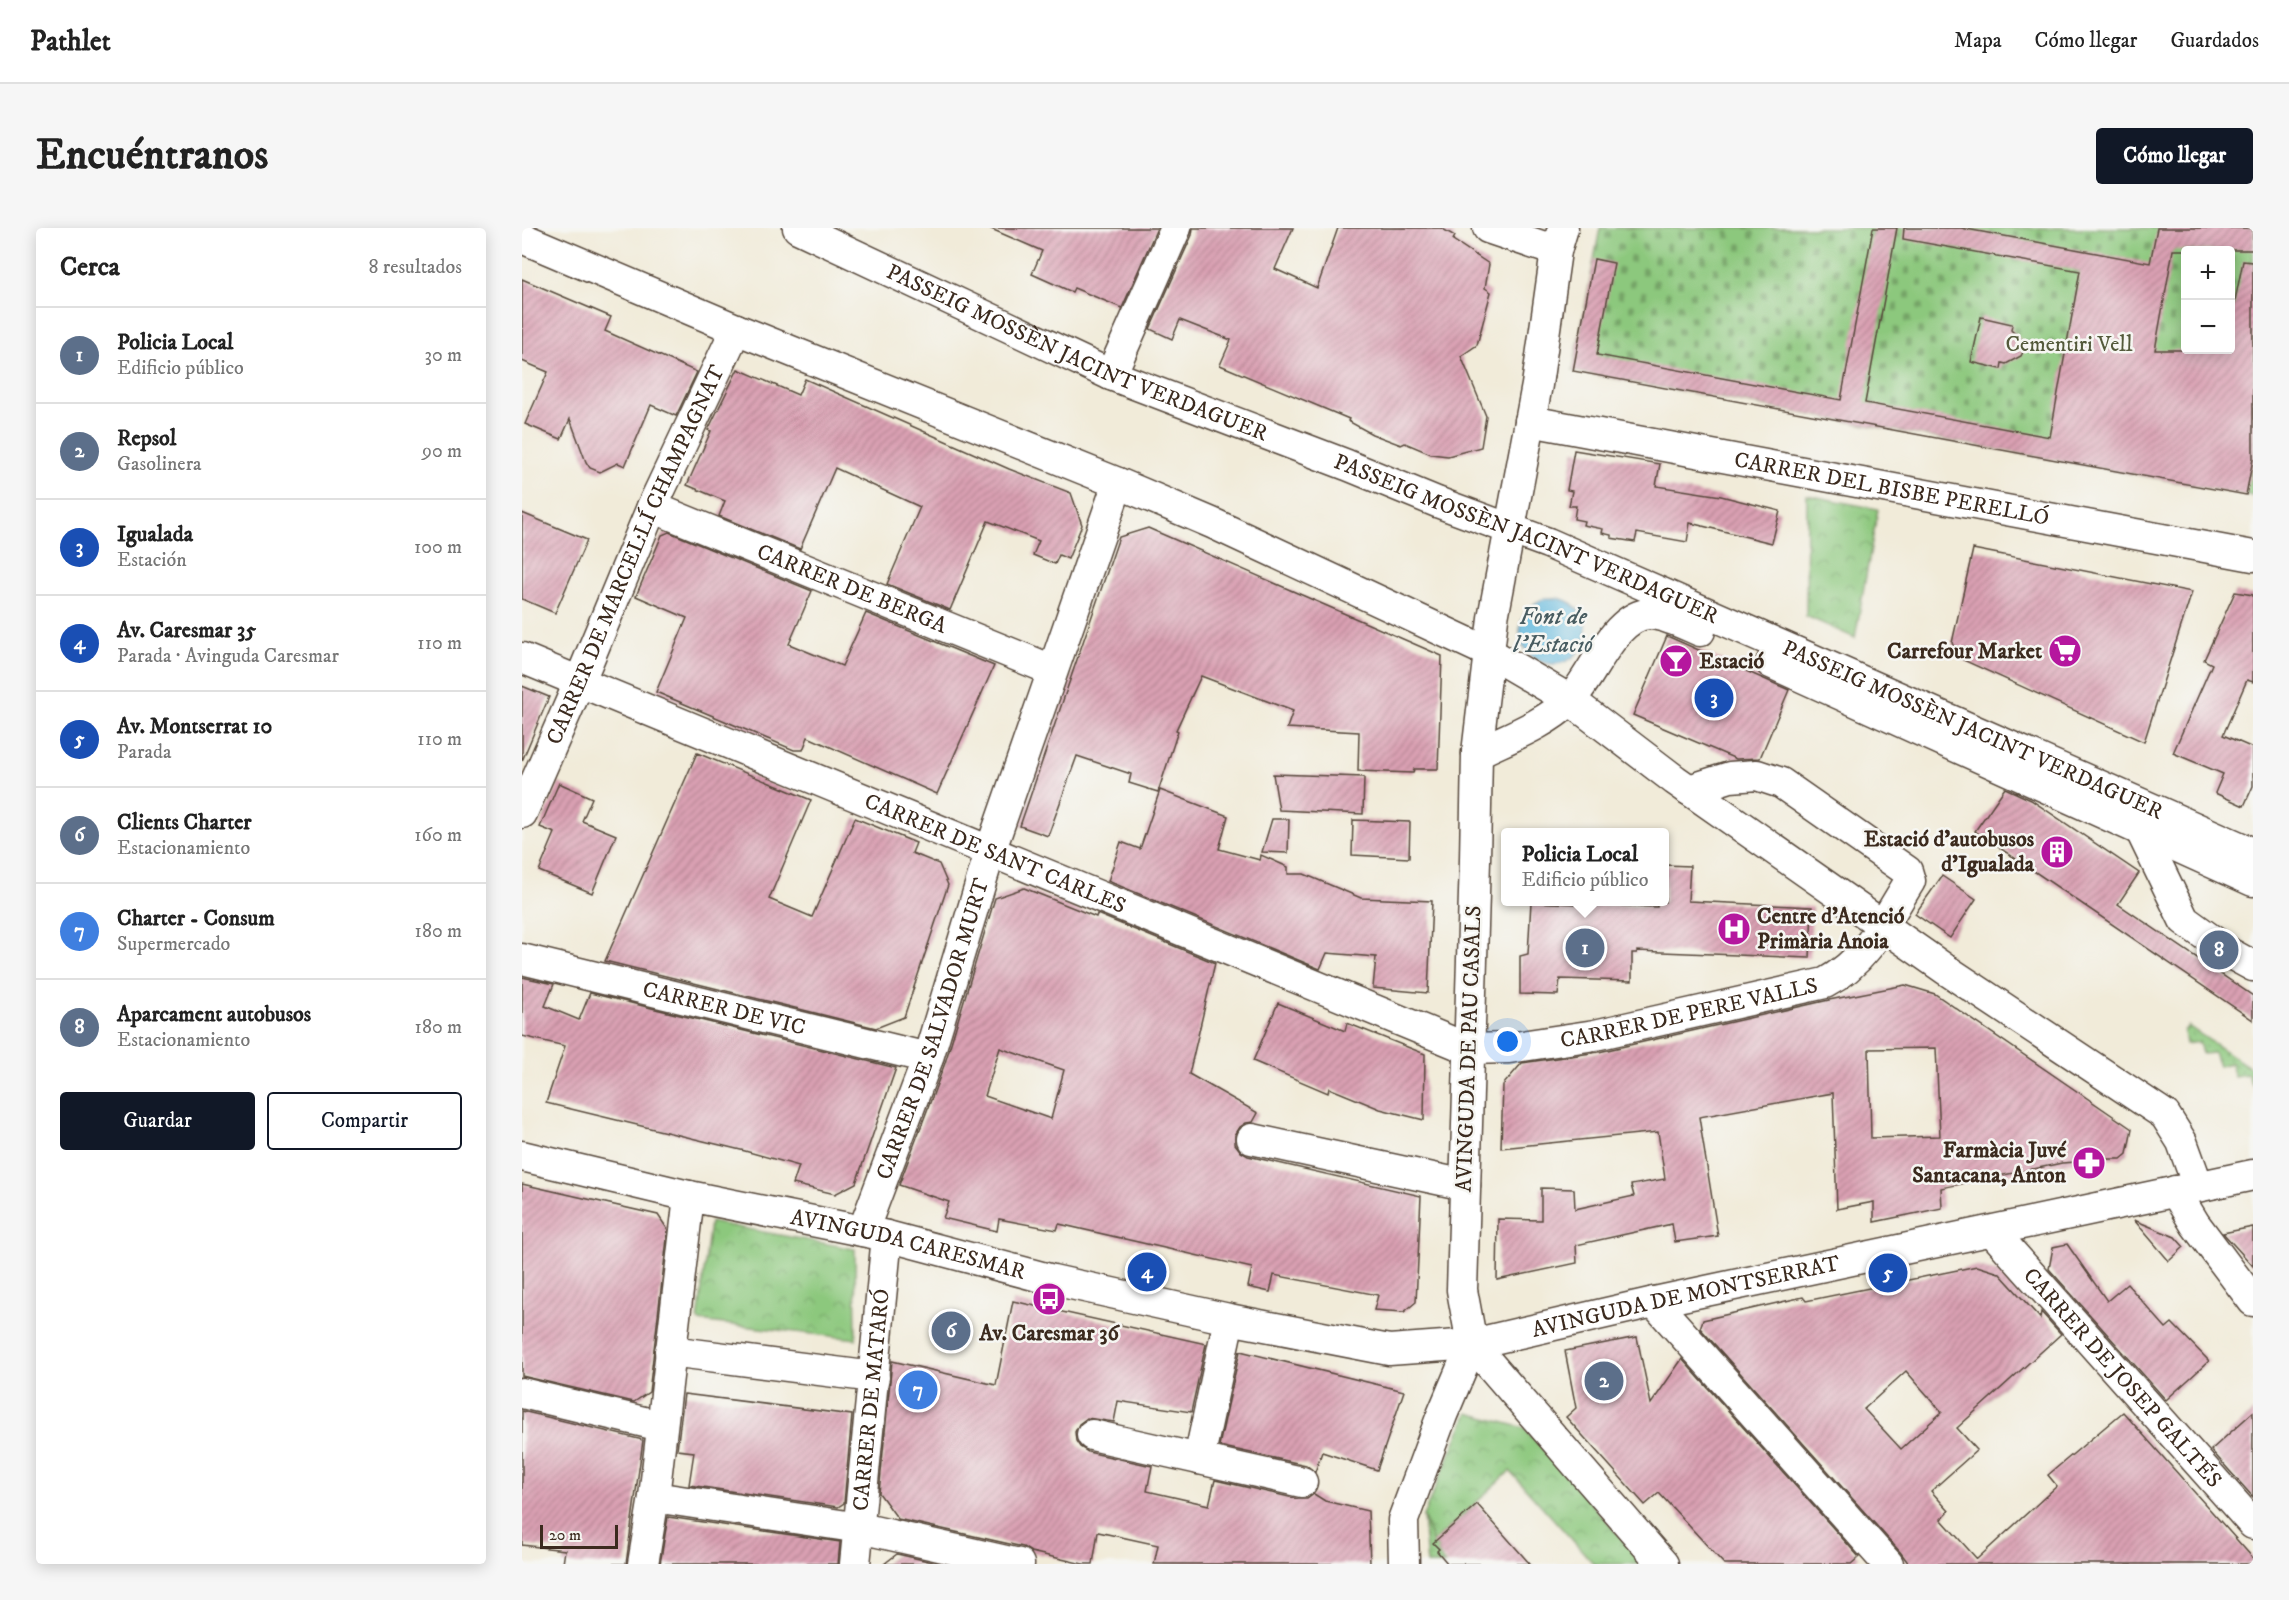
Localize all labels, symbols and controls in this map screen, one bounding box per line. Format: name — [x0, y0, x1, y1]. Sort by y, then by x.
text: Pathlet — [30, 24, 111, 59]
text: Mapa — [1954, 28, 2002, 54]
text: Cómo llegar — [2035, 28, 2137, 54]
text: Guardados — [2170, 28, 2259, 54]
button: Cómo llegar — [2096, 128, 2253, 184]
text: Encuéntranos — [36, 130, 268, 182]
map controls — [2181, 246, 2235, 354]
button: + — [2181, 246, 2235, 300]
text: Cerca — [60, 251, 120, 284]
text: 8 resultados — [368, 255, 462, 280]
street label: PASSEIG MOSSÈN JACINT VERDAGUER — [882, 258, 1272, 447]
button: − — [2181, 300, 2235, 354]
text: Policia Local — [117, 329, 233, 356]
park label: Cementiri Vell — [2005, 331, 2133, 358]
text: 1 — [76, 343, 83, 368]
text: 30 m — [424, 343, 462, 368]
text: Edificio público — [117, 356, 244, 381]
street label: CARRER DE MARCEL·LÍ CHAMPAGNAT — [540, 360, 731, 749]
text: Repsol — [117, 425, 176, 452]
text: 2 — [75, 439, 84, 464]
text: 90 m — [422, 439, 462, 464]
street label: CARRER DEL BISBE PERELLÓ — [1732, 446, 2052, 531]
street label: PASSEIG MOSSÈN JACINT VERDAGUER — [1330, 448, 1723, 630]
text: Gasolinera — [117, 452, 202, 477]
text: Igualada — [117, 521, 193, 548]
text: 3 — [76, 535, 83, 560]
text: 100 m — [414, 535, 462, 560]
street label: CARRER DE BERGA — [753, 538, 952, 640]
text: Estación — [117, 548, 187, 573]
water label: Font de l'Estació — [1512, 602, 1595, 660]
text: Av. Caresmar 35 — [117, 617, 256, 644]
text: 4 — [74, 631, 85, 656]
text: 110 m — [417, 631, 462, 656]
supermarket icon: Carrefour Market — [2047, 633, 2083, 669]
street label: PASSEIG MOSSÈN JACINT VERDAGUER — [1778, 634, 2168, 825]
place label: Carrefour Market — [1887, 638, 2042, 665]
bar icon: Estació — [1658, 643, 1694, 679]
text: Parada · Avinguda Caresmar — [117, 644, 339, 669]
place label: Estació — [1699, 648, 1764, 675]
pin: 3 — [1694, 676, 1734, 720]
text: Av. Montserrat 10 — [117, 713, 272, 740]
text: 5 — [75, 727, 84, 752]
text: 110 m — [417, 727, 462, 752]
text: Parada — [117, 740, 172, 765]
street label: CARRER DE SANT CARLES — [860, 787, 1130, 919]
text: Clients Charter — [117, 809, 252, 836]
text: 6 — [74, 823, 85, 848]
text: 160 m — [414, 823, 462, 848]
place label: Estació d'autobusos d'Igualada — [1864, 826, 2035, 878]
popup — [1501, 828, 1669, 906]
building icon: Estació d'autobusos d'Igualada — [2039, 834, 2075, 870]
text: Estacionamiento — [117, 836, 250, 861]
text: Policia Local — [1522, 841, 1638, 868]
text: Edificio público — [1522, 868, 1648, 893]
street label: CARRER DE SALVADOR MURT — [870, 875, 995, 1183]
place label: Centre d'Atenció Primària Anoia — [1757, 903, 1905, 955]
text: Charter - Consum — [117, 905, 275, 932]
street label: AVINGUDA DE PAU CASALS — [1451, 905, 1487, 1193]
hospital icon: Centre d'Atenció Primària Anoia — [1716, 911, 1752, 947]
text: 7 — [74, 919, 85, 944]
text: 180 m — [415, 919, 462, 944]
pin: 1 — [1566, 926, 1604, 970]
pin: 8 — [2200, 928, 2238, 972]
text: Supermercado — [117, 932, 230, 957]
street label: CARRER DE PERE VALLS — [1558, 972, 1820, 1054]
street label: CARRER DE VIC — [640, 975, 808, 1041]
text: Aparcament autobusos — [117, 1001, 311, 1028]
text: 8 — [74, 1015, 85, 1040]
text: 180 m — [415, 1015, 462, 1040]
your location — [1493, 1027, 1522, 1056]
text: Estacionamiento — [117, 1028, 250, 1053]
button: Guardar — [60, 1092, 255, 1150]
button: Compartir — [267, 1092, 462, 1150]
place label: Farmàcia Juvé Santacana, Anton — [1912, 1137, 2067, 1189]
pharmacy icon: Farmàcia Juvé Santacana, Anton — [2071, 1145, 2107, 1181]
street label: AVINGUDA CARESMAR — [788, 1203, 1029, 1286]
street label: AVINGUDA DE MONTSERRAT — [1529, 1249, 1843, 1343]
pin: 4 — [1128, 1250, 1166, 1294]
pin: 5 — [1868, 1250, 1908, 1296]
street label: CARRER DE JOSEP GALTÉS — [2018, 1262, 2228, 1493]
bus stop icon: Av. Caresmar 36 — [1031, 1281, 1067, 1317]
street label: CARRER DE MATARÓ — [847, 1287, 895, 1512]
pin: 6 — [932, 1308, 970, 1354]
place label: Av. Caresmar 36 — [978, 1320, 1120, 1347]
pin: 2 — [1584, 1358, 1624, 1404]
pin: 7 — [898, 1368, 938, 1412]
scale bar — [540, 1522, 618, 1550]
text: 20 m — [549, 1525, 581, 1545]

